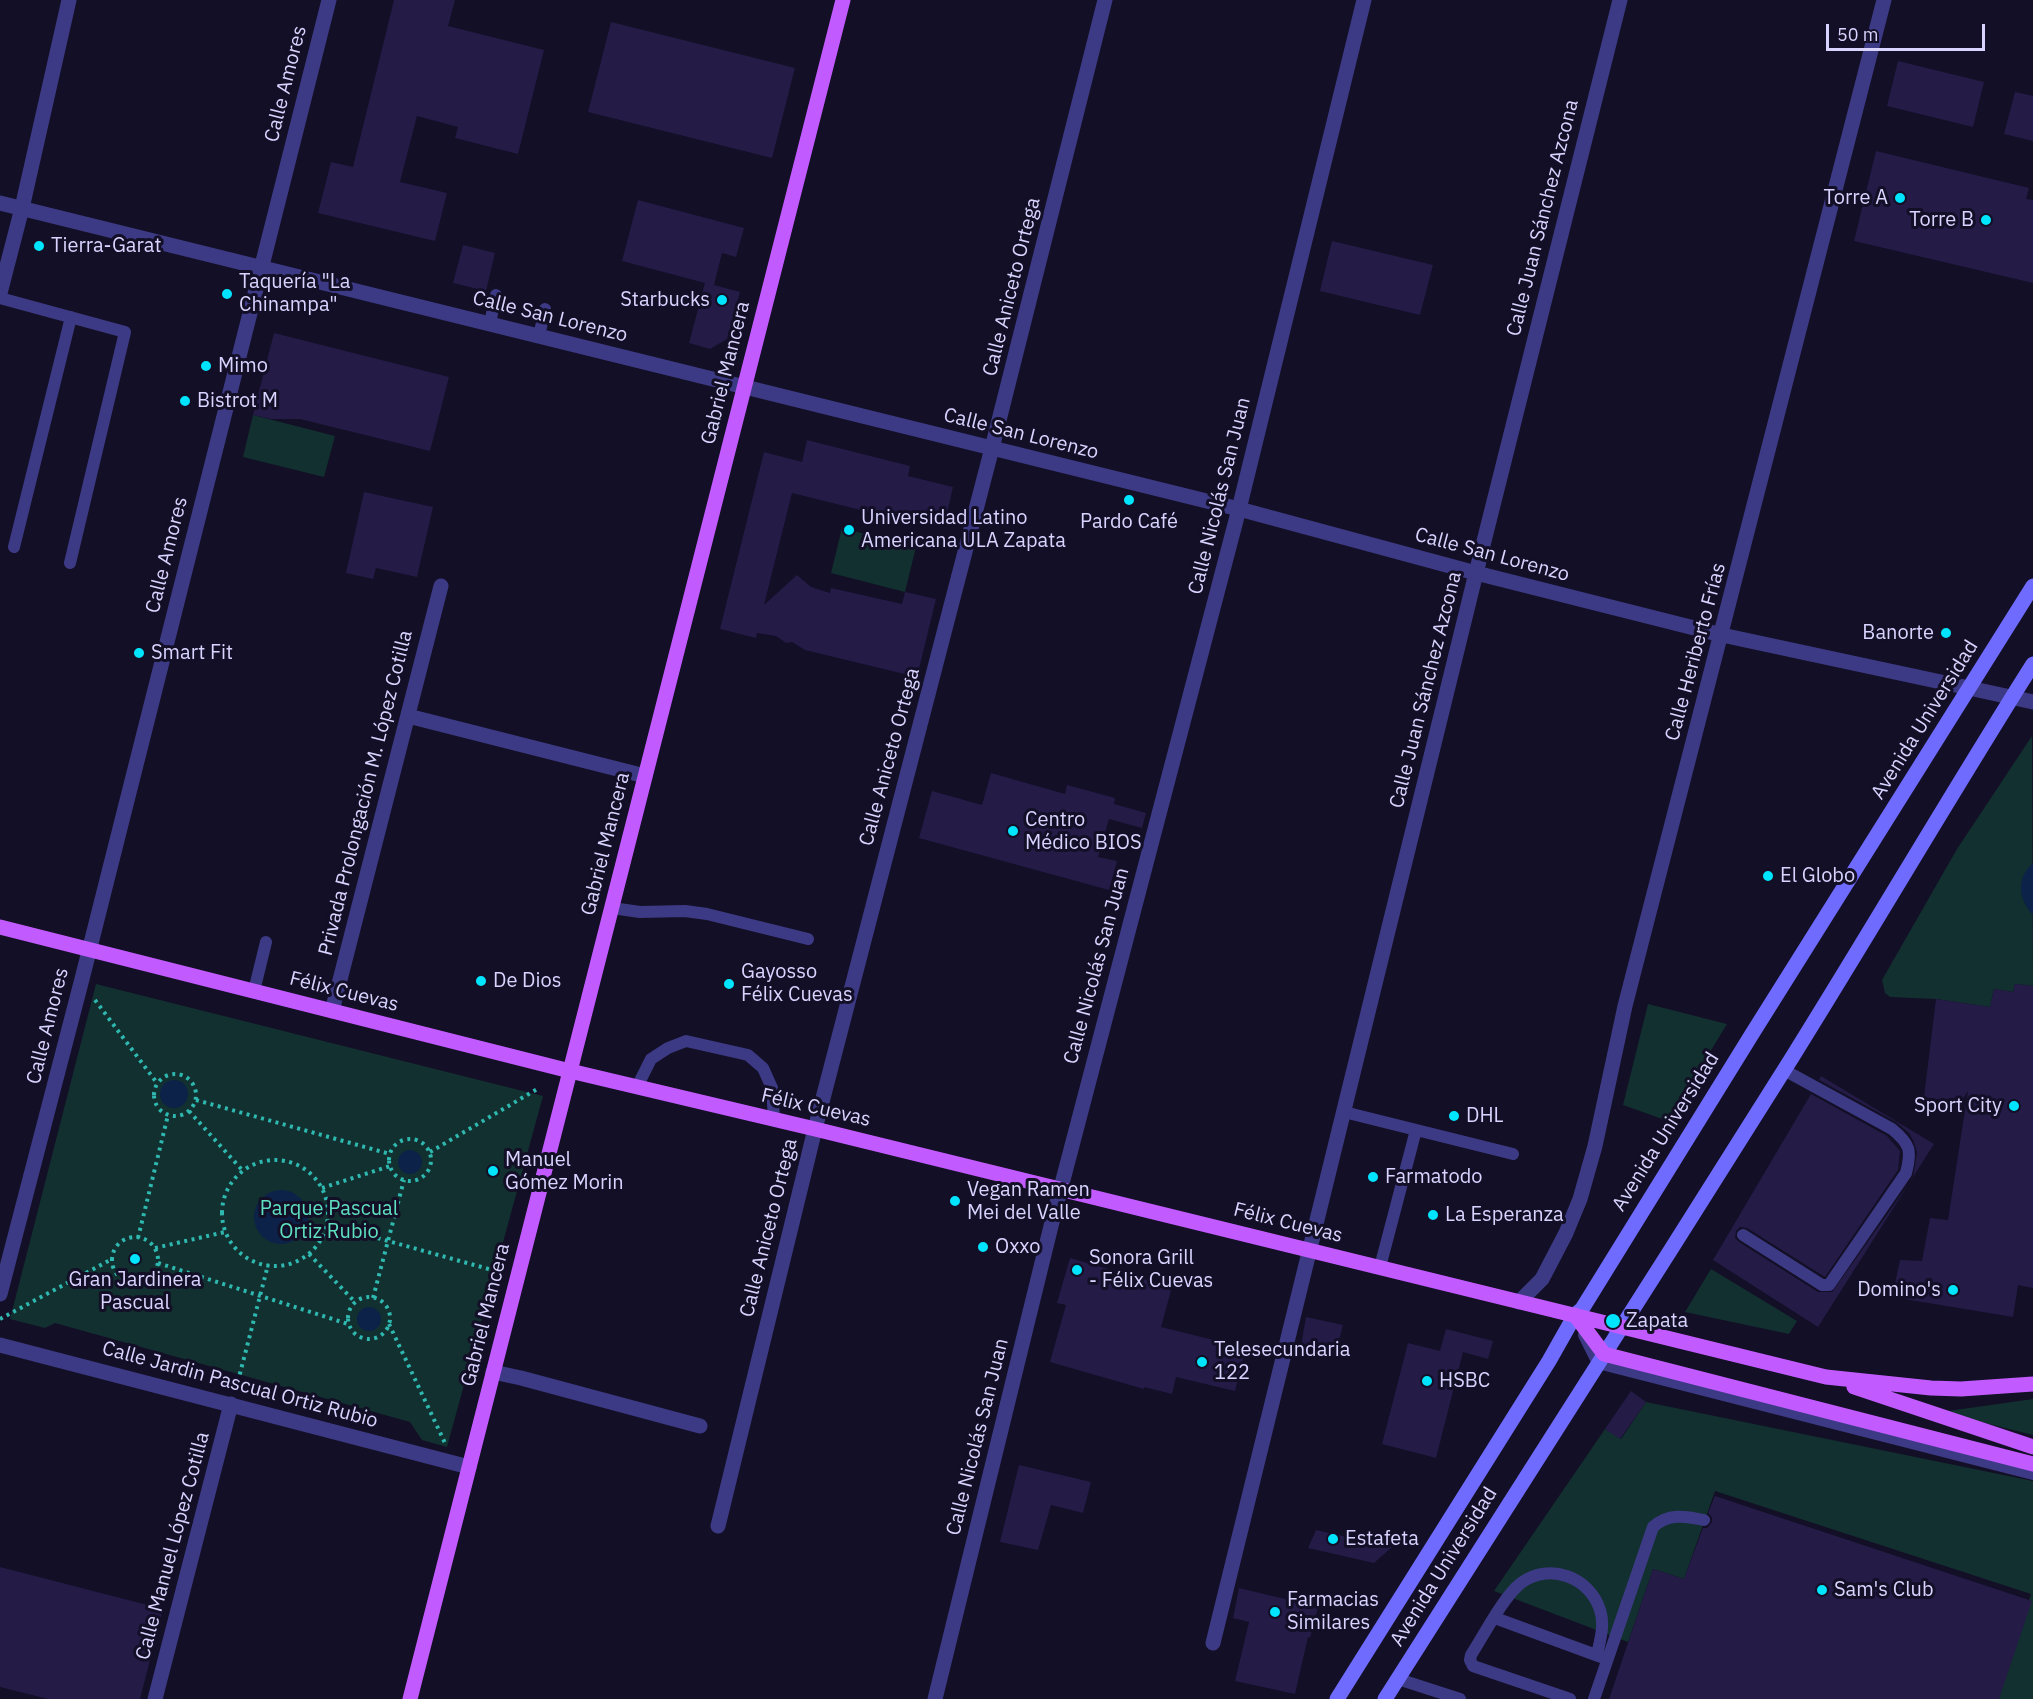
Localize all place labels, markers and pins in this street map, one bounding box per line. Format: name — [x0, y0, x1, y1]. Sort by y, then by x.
place label: Torre A — [1824, 186, 1888, 210]
marker: Torre A — [1893, 191, 1907, 205]
place label: Torre B — [1909, 208, 1974, 232]
marker: Torre B — [1979, 213, 1993, 227]
place label: Tierra-Garat — [51, 234, 161, 258]
marker: Tierra-Garat — [32, 239, 46, 253]
place label: Taquería "La Chinampa" — [239, 270, 350, 317]
marker: Taquería "La Chinampa" — [220, 287, 234, 301]
place label: Starbucks — [620, 288, 710, 312]
marker: Starbucks — [715, 293, 729, 307]
place label: Mimo — [218, 354, 268, 378]
marker: Mimo — [199, 359, 213, 373]
place label: Bistrot M — [197, 389, 278, 413]
marker: Bistrot M — [178, 394, 192, 408]
marker: Pardo Café — [1122, 493, 1136, 507]
place label: Universidad Latino Americana ULA Zapata — [861, 506, 1066, 553]
place label: Pardo Café — [1080, 510, 1178, 534]
marker: Universidad Latino Americana ULA Zapata — [842, 523, 856, 537]
place label: Banorte — [1862, 621, 1934, 645]
marker: Banorte — [1939, 626, 1953, 640]
place label: Smart Fit — [151, 641, 233, 665]
marker: Smart Fit — [132, 646, 146, 660]
place label: Centro Médico BIOS — [1025, 808, 1142, 855]
marker: Centro Médico BIOS — [1006, 824, 1020, 838]
place label: El Globo — [1780, 864, 1855, 888]
marker: El Globo — [1761, 869, 1775, 883]
place label: Gayosso Félix Cuevas — [741, 960, 853, 1007]
place label: De Dios — [493, 969, 561, 993]
marker: De Dios — [474, 974, 488, 988]
marker: Gayosso Félix Cuevas — [722, 977, 736, 991]
place label: Sport City — [1914, 1094, 2002, 1118]
marker: Sport City — [2007, 1099, 2021, 1113]
place label: DHL — [1466, 1104, 1504, 1128]
marker: DHL — [1447, 1109, 1461, 1123]
place label: Manuel Gómez Morin — [505, 1148, 624, 1195]
marker: Manuel Gómez Morin — [486, 1164, 500, 1178]
place label: Farmatodo — [1385, 1165, 1482, 1189]
marker: Farmatodo — [1366, 1170, 1380, 1184]
place label: Vegan Ramen Mei del Valle — [967, 1178, 1090, 1225]
marker: Vegan Ramen Mei del Valle — [948, 1194, 962, 1208]
place label: La Esperanza — [1445, 1203, 1564, 1227]
marker: La Esperanza — [1426, 1208, 1440, 1222]
place label: Oxxo — [995, 1235, 1040, 1259]
marker: Oxxo — [976, 1240, 990, 1254]
place label: Sonora Grill - Félix Cuevas — [1089, 1246, 1213, 1293]
marker: Gran Jardinera Pascual — [128, 1252, 142, 1266]
marker: Sonora Grill - Félix Cuevas — [1070, 1263, 1084, 1277]
place label: Gran Jardinera Pascual — [69, 1268, 201, 1315]
place label: Domino's — [1857, 1278, 1941, 1302]
marker: Domino's — [1946, 1283, 1960, 1297]
place label: Zapata — [1626, 1309, 1688, 1333]
marker: Zapata — [1604, 1312, 1622, 1330]
place label: Telesecundaria 122 — [1214, 1338, 1350, 1385]
marker: Telesecundaria 122 — [1195, 1355, 1209, 1369]
place label: HSBC — [1439, 1369, 1490, 1393]
marker: HSBC — [1420, 1374, 1434, 1388]
place label: Estafeta — [1345, 1527, 1419, 1551]
marker: Estafeta — [1326, 1532, 1340, 1546]
place label: Sam's Club — [1834, 1578, 1934, 1602]
marker: Sam's Club — [1815, 1583, 1829, 1597]
place label: Farmacias Similares — [1287, 1588, 1379, 1635]
marker: Farmacias Similares — [1268, 1605, 1282, 1619]

